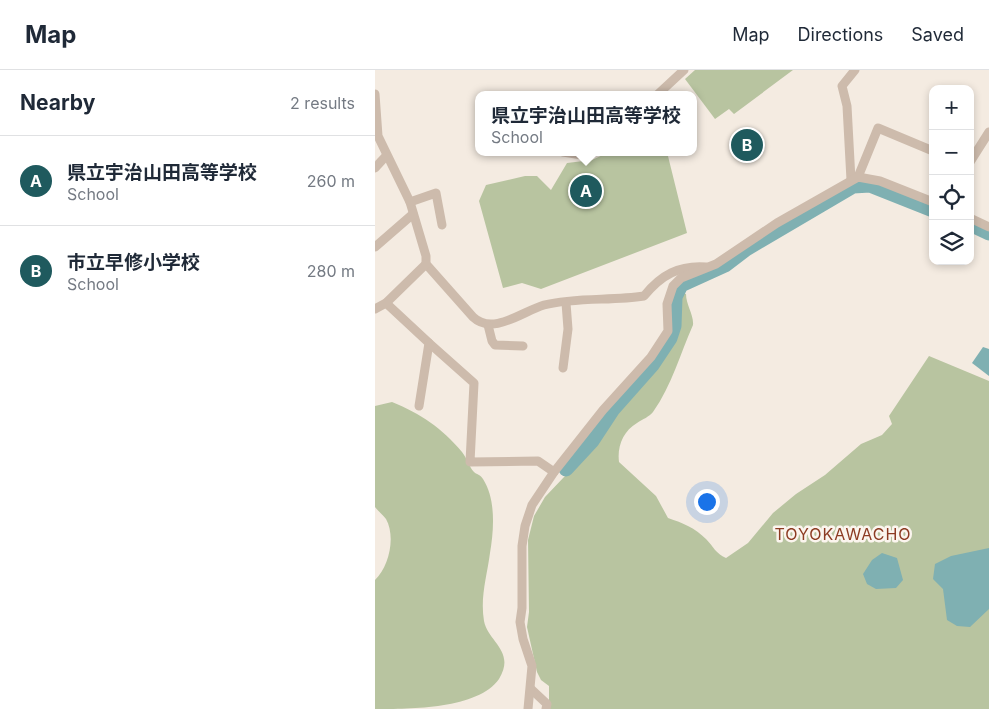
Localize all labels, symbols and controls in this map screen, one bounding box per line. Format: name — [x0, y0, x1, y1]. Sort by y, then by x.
text: Map — [25, 20, 76, 49]
text: Map — [732, 24, 770, 45]
text: Directions — [798, 24, 883, 45]
text: Saved — [911, 24, 964, 45]
map controls — [929, 85, 974, 265]
button: + — [929, 85, 974, 130]
text: Nearby — [20, 90, 95, 115]
popup — [475, 91, 697, 156]
text: 2 results — [290, 93, 355, 113]
text: 県立宇治山田高等学校 — [491, 104, 681, 127]
pin: B — [731, 126, 763, 164]
text: School — [491, 127, 543, 147]
button: − — [929, 130, 974, 175]
text: 県立宇治山田高等学校 — [67, 161, 257, 184]
text: A — [30, 171, 42, 191]
text: 260 m — [307, 171, 355, 191]
pin: A — [570, 172, 602, 210]
button: locate — [929, 175, 974, 220]
text: School — [67, 184, 119, 204]
button: layers — [929, 220, 974, 265]
text: 市立早修小学校 — [67, 251, 200, 274]
text: B — [31, 261, 41, 281]
text: 280 m — [307, 261, 355, 281]
text: School — [67, 274, 119, 294]
your location — [694, 489, 720, 515]
district label: TOYOKAWACHO — [774, 524, 912, 544]

